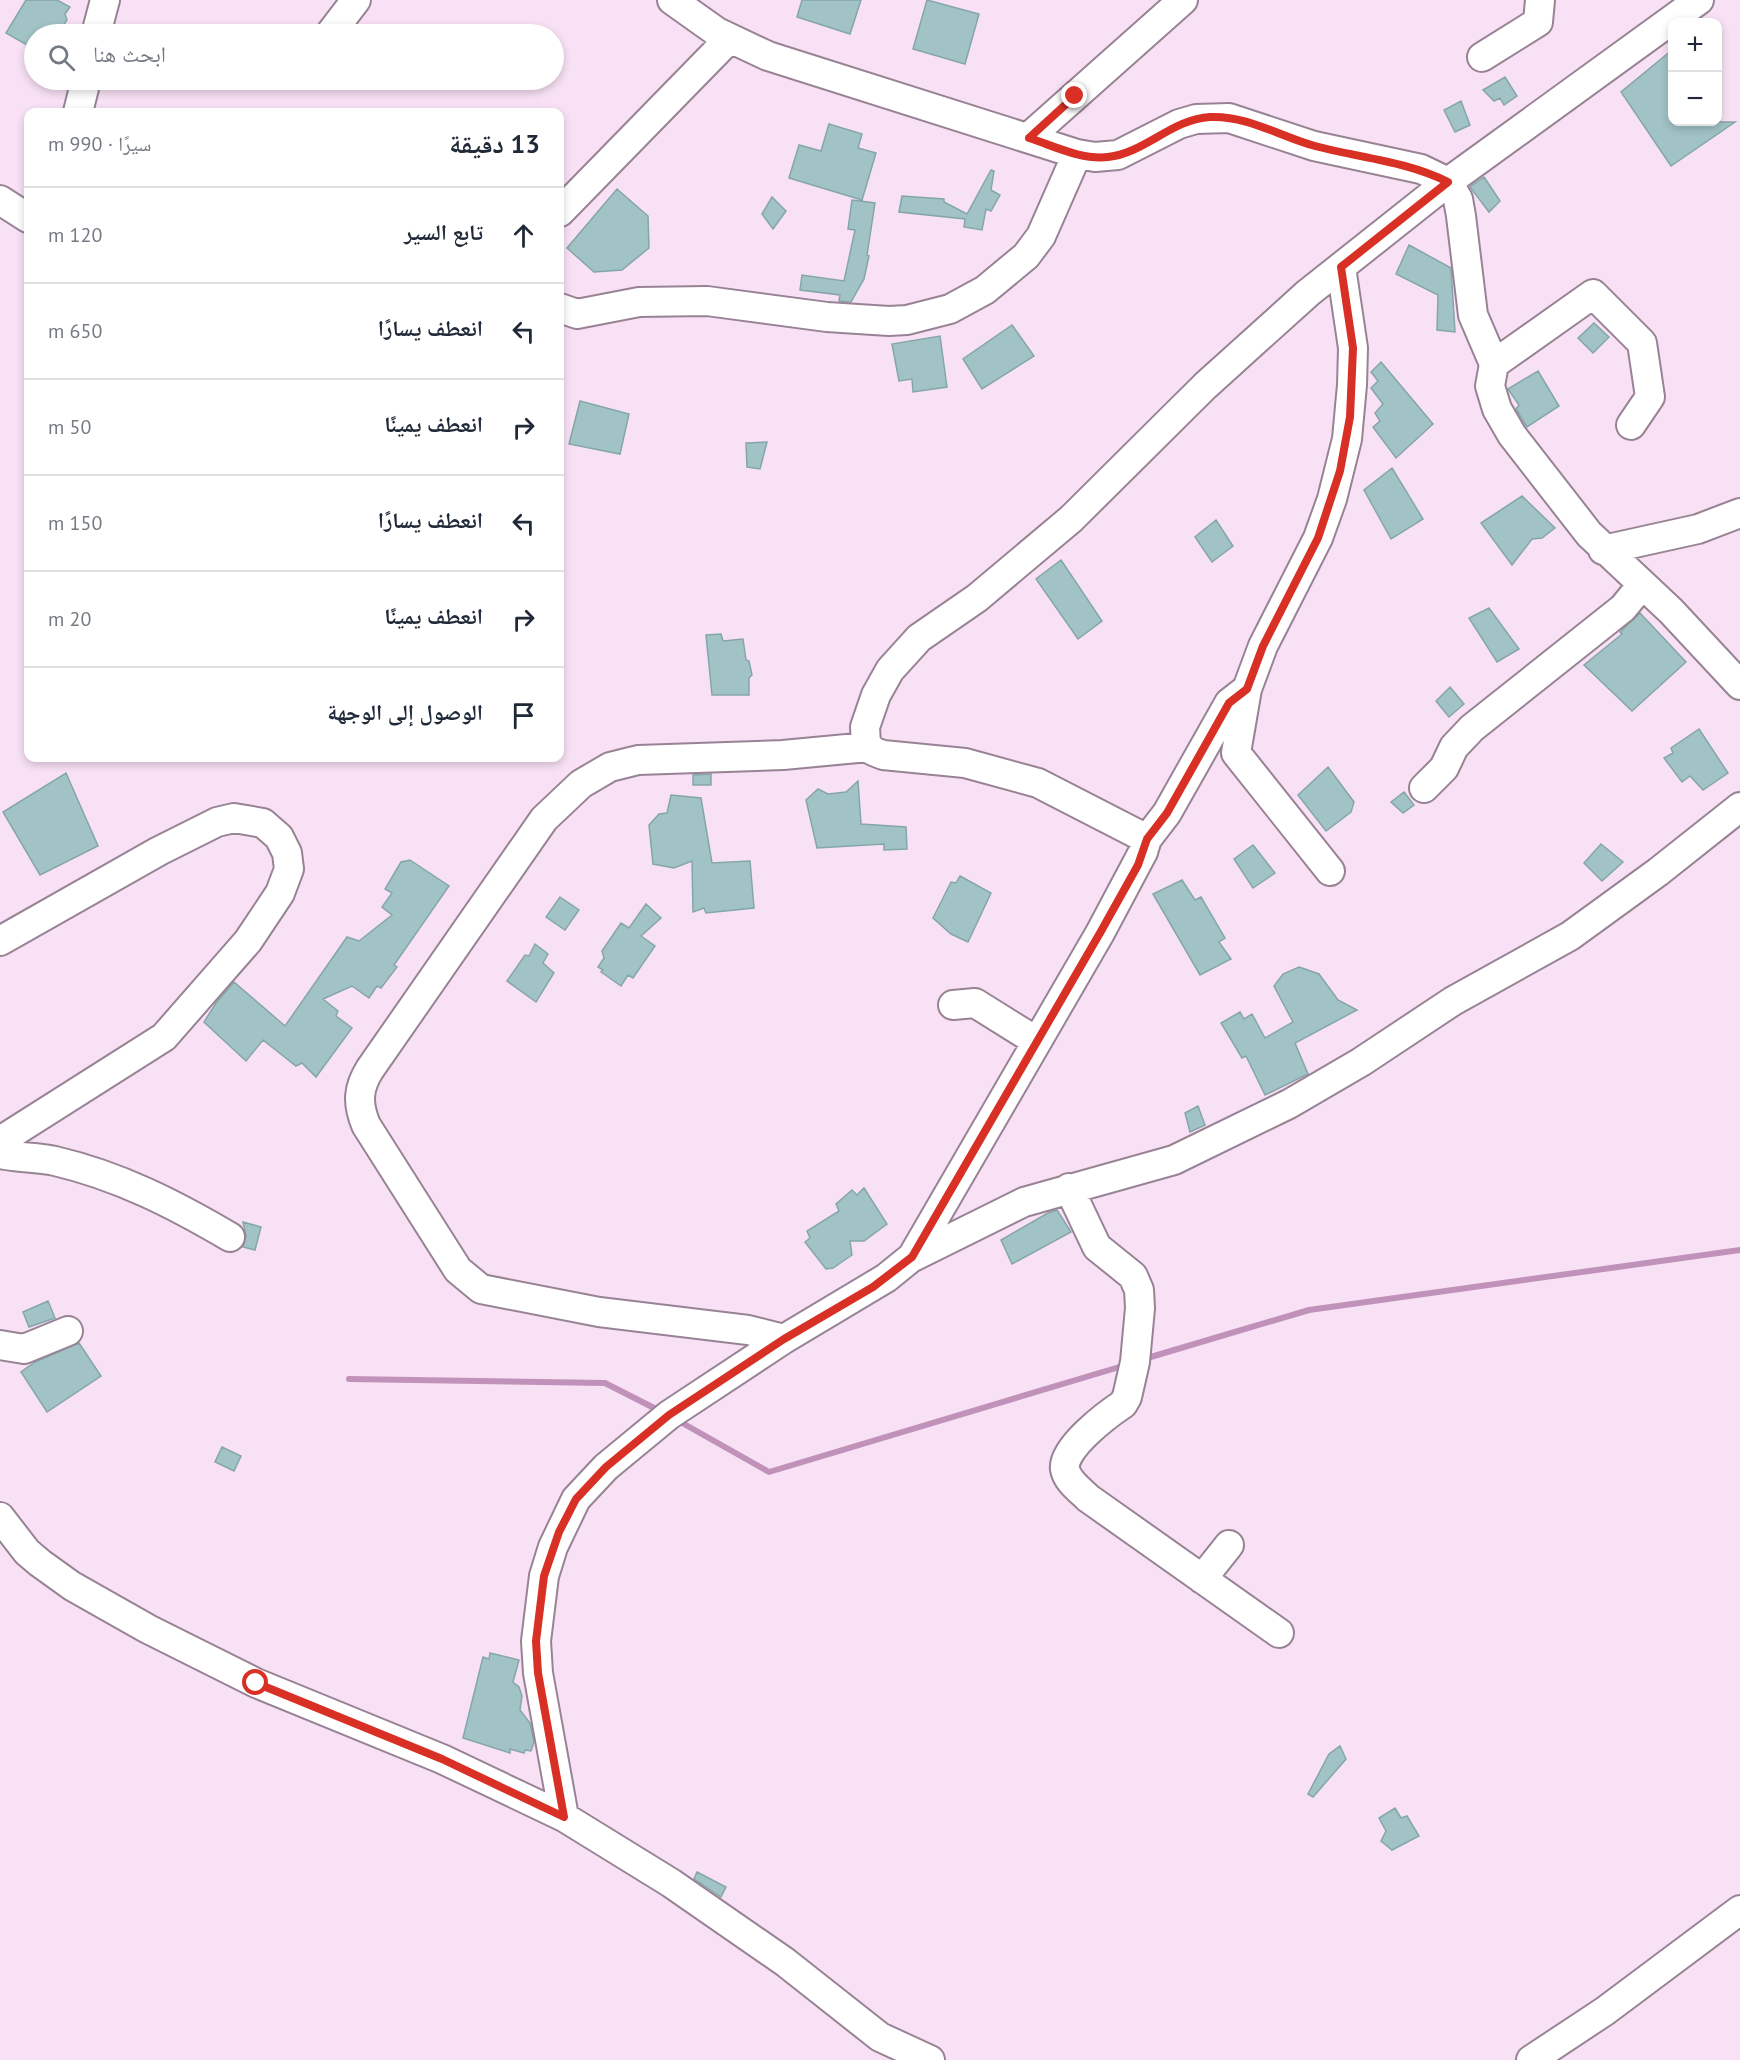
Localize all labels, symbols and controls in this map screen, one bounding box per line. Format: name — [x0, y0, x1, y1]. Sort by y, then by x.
map controls — [1668, 18, 1722, 126]
button: + — [1668, 18, 1722, 72]
search box — [24, 24, 564, 90]
text: ابحث هنا — [93, 40, 166, 68]
icon: search — [45, 41, 78, 74]
button: − — [1668, 72, 1722, 126]
route end — [1061, 82, 1087, 108]
text: 13 دقيقة — [449, 127, 540, 160]
text: سيرًا · 990 m — [48, 131, 152, 157]
text: تابع السير — [404, 218, 483, 246]
icon: ahead — [507, 219, 540, 252]
text: 120 m — [48, 222, 102, 248]
text: انعطف يسارًا — [378, 314, 483, 342]
icon: left — [507, 315, 540, 348]
text: 650 m — [48, 318, 102, 344]
text: انعطف يمينًا — [384, 410, 483, 438]
icon: right — [507, 411, 540, 444]
text: 50 m — [48, 414, 91, 440]
text: انعطف يسارًا — [378, 506, 483, 534]
icon: left — [507, 507, 540, 540]
text: 150 m — [48, 510, 102, 536]
text: انعطف يمينًا — [384, 602, 483, 630]
icon: right — [507, 603, 540, 636]
text: 20 m — [48, 606, 91, 632]
text: الوصول إلى الوجهة — [327, 698, 483, 726]
icon: arrive — [507, 699, 540, 732]
route start — [242, 1669, 268, 1695]

